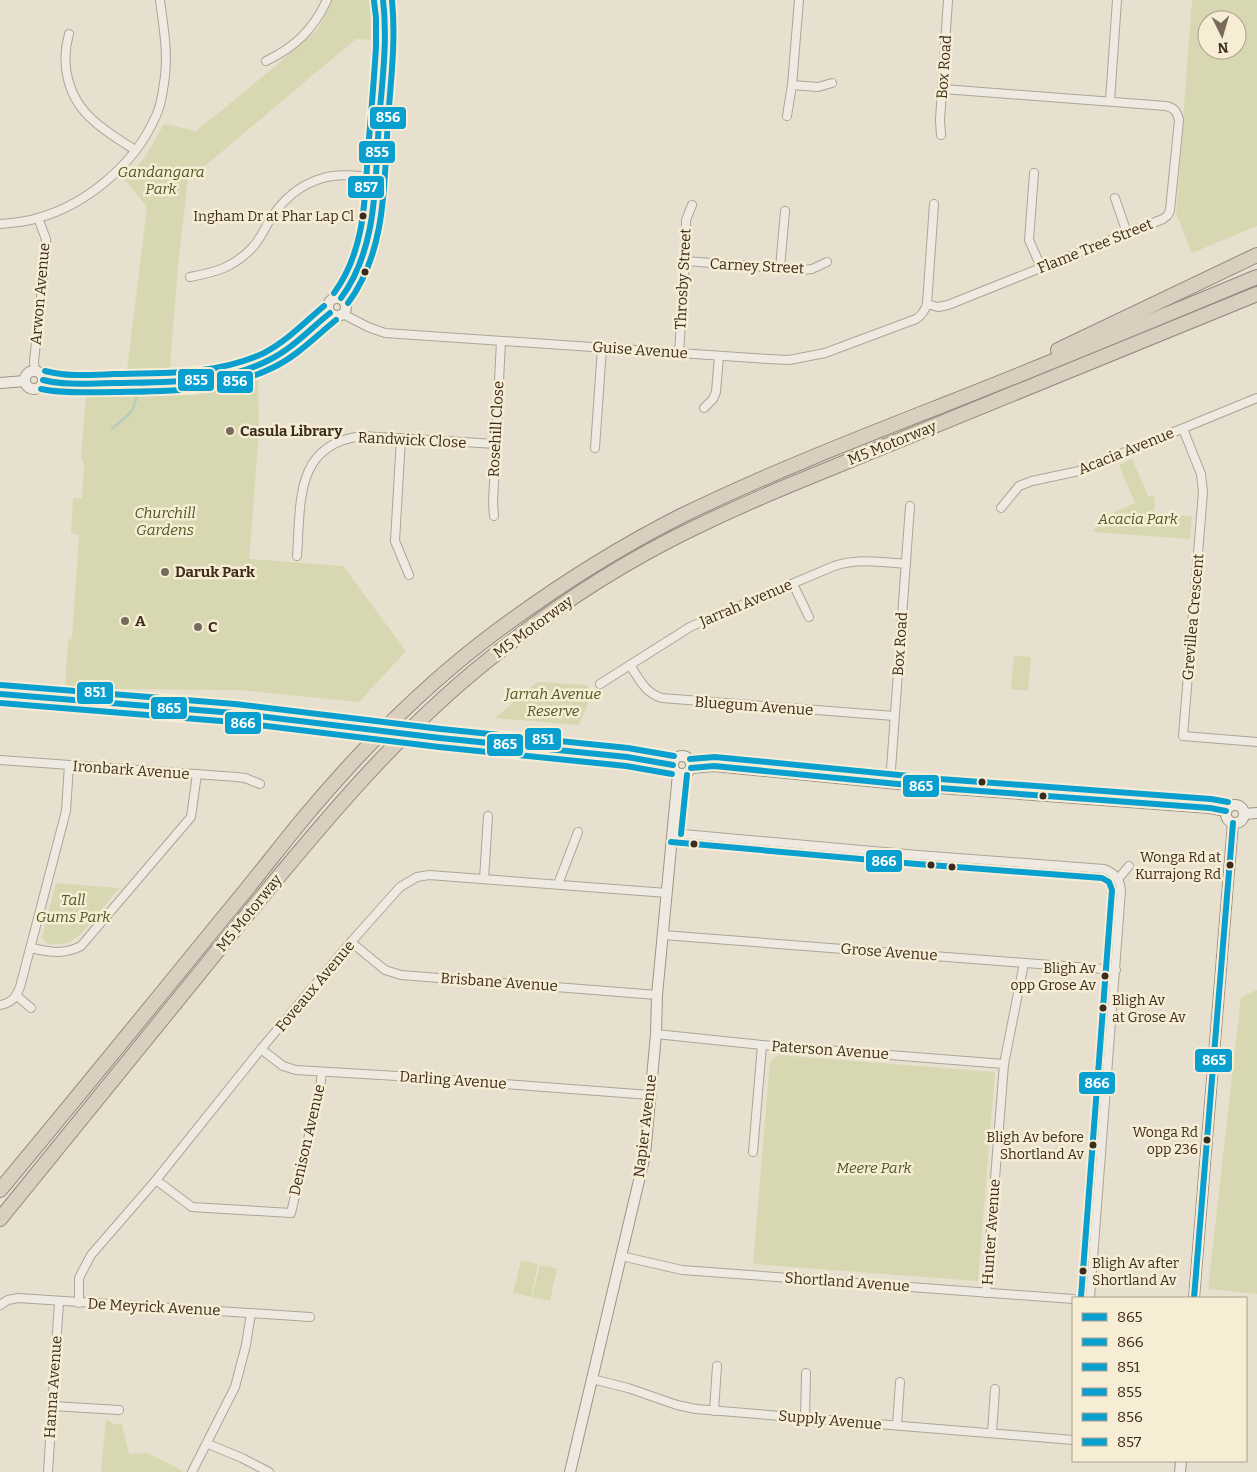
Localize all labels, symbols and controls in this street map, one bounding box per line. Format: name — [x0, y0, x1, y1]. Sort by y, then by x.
north arrow — [1197, 10, 1247, 60]
street label: Box Road — [933, 34, 955, 100]
text: N — [1217, 39, 1229, 56]
line badge: 856 — [369, 106, 407, 130]
text: 856 — [376, 109, 400, 126]
line badge: 855 — [358, 140, 396, 164]
text: 855 — [365, 144, 389, 161]
park label: Gandangara Park — [117, 163, 205, 198]
line badge: 857 — [347, 175, 385, 199]
text: 857 — [354, 179, 378, 196]
place label: Ingham Dr at Phar Lap Cl — [193, 208, 354, 225]
marker: Ingham Dr at Phar Lap Cl — [358, 211, 368, 221]
street label: Flame Tree Street — [1035, 214, 1156, 277]
street label: Throsby Street — [671, 227, 695, 330]
street label: Arwon Avenue — [27, 242, 53, 346]
street label: Carney Street — [709, 255, 805, 277]
unlabelled marker — [360, 267, 370, 277]
street label: Guise Avenue — [592, 338, 688, 362]
line badge: 855 — [177, 368, 215, 392]
line badge: 856 — [216, 370, 254, 394]
text: 855 — [184, 372, 208, 389]
text: 856 — [223, 373, 247, 390]
street label: Rosehill Close — [484, 380, 508, 478]
street label: M5 Motorway — [845, 417, 939, 469]
place label: Casula Library — [240, 422, 343, 440]
street label: Acacia Avenue — [1075, 424, 1177, 478]
marker: Casula Library — [224, 425, 236, 437]
street label: Randwick Close — [357, 428, 467, 452]
park label: Churchill Gardens — [135, 504, 195, 539]
park label: Acacia Park — [1097, 510, 1179, 528]
street label: Grevillea Crescent — [1178, 552, 1208, 681]
place label: Daruk Park — [175, 563, 255, 581]
marker: Daruk Park — [159, 566, 171, 578]
street label: Jarrah Avenue — [696, 575, 795, 631]
street label: M5 Motorway — [490, 592, 576, 662]
street label: Box Road — [889, 611, 911, 677]
place label: A — [135, 612, 146, 630]
marker: A — [119, 615, 131, 627]
place label: C — [208, 618, 217, 636]
marker: C — [192, 621, 204, 633]
line badge: 851 — [76, 681, 114, 705]
text: 851 — [84, 684, 106, 701]
park label: Jarrah Avenue Reserve — [503, 685, 601, 720]
street label: Bluegum Avenue — [694, 693, 814, 719]
line badge: 865 — [150, 696, 188, 720]
text: 865 — [157, 700, 181, 717]
line badge: 866 — [224, 711, 262, 735]
text: 866 — [231, 715, 255, 732]
line badge: 851 — [524, 727, 562, 751]
text: 851 — [532, 731, 554, 748]
line badge: 865 — [486, 733, 524, 757]
text: 865 — [493, 736, 517, 753]
street label: Ironbark Avenue — [72, 757, 190, 783]
line badge: 865 — [902, 774, 940, 798]
unlabelled marker — [977, 777, 987, 787]
text: 865 — [909, 778, 933, 795]
unlabelled marker — [1038, 791, 1048, 801]
unlabelled marker — [689, 839, 699, 849]
line badge: 866 — [865, 849, 903, 873]
place label: Wonga Rd at Kurrajong Rd — [1135, 849, 1221, 883]
text: 866 — [872, 853, 896, 870]
unlabelled marker — [926, 860, 936, 870]
marker: Wonga Rd at Kurrajong Rd — [1225, 860, 1235, 870]
unlabelled marker — [947, 862, 957, 872]
street label: M5 Motorway — [212, 871, 286, 955]
park label: Tall Gums Park — [36, 891, 111, 926]
street label: Foveaux Avenue — [272, 937, 358, 1035]
street label: Grose Avenue — [840, 940, 938, 964]
place label: Bligh Av opp Grose Av — [1010, 960, 1097, 994]
street label: Brisbane Avenue — [440, 969, 558, 995]
marker: Bligh Av opp Grose Av — [1100, 971, 1110, 981]
place label: Bligh Av at Grose Av — [1112, 992, 1186, 1026]
marker: Bligh Av at Grose Av — [1098, 1003, 1108, 1013]
street label: Paterson Avenue — [771, 1037, 889, 1063]
line badge: 865 — [1194, 1048, 1233, 1073]
text: 865 — [1202, 1052, 1226, 1069]
street label: Darling Avenue — [399, 1067, 507, 1093]
line badge: 866 — [1078, 1071, 1116, 1095]
street label: Napier Avenue — [630, 1073, 660, 1179]
text: 866 — [1085, 1075, 1109, 1092]
street label: Denison Avenue — [285, 1082, 329, 1198]
place label: Wonga Rd opp 236 — [1132, 1124, 1198, 1158]
place label: Bligh Av before Shortland Av — [986, 1129, 1085, 1163]
marker: Wonga Rd opp 236 — [1202, 1135, 1212, 1145]
marker: Bligh Av before Shortland Av — [1088, 1140, 1098, 1150]
park label: Meere Park — [836, 1159, 913, 1177]
street label: Hunter Avenue — [978, 1178, 1004, 1286]
place label: Bligh Av after Shortland Av — [1092, 1255, 1179, 1289]
marker: Bligh Av after Shortland Av — [1078, 1266, 1088, 1276]
street label: Shortland Avenue — [784, 1269, 910, 1295]
street label: De Meyrick Avenue — [87, 1295, 221, 1319]
legend — [1072, 1297, 1247, 1462]
text: 865 — [1117, 1308, 1143, 1326]
text: 866 — [1117, 1333, 1144, 1351]
street label: Hanna Avenue — [40, 1335, 66, 1439]
text: 851 — [1117, 1358, 1140, 1376]
text: 855 — [1117, 1383, 1142, 1401]
street label: Supply Avenue — [778, 1407, 882, 1433]
text: 856 — [1117, 1408, 1143, 1426]
text: 857 — [1117, 1433, 1142, 1451]

